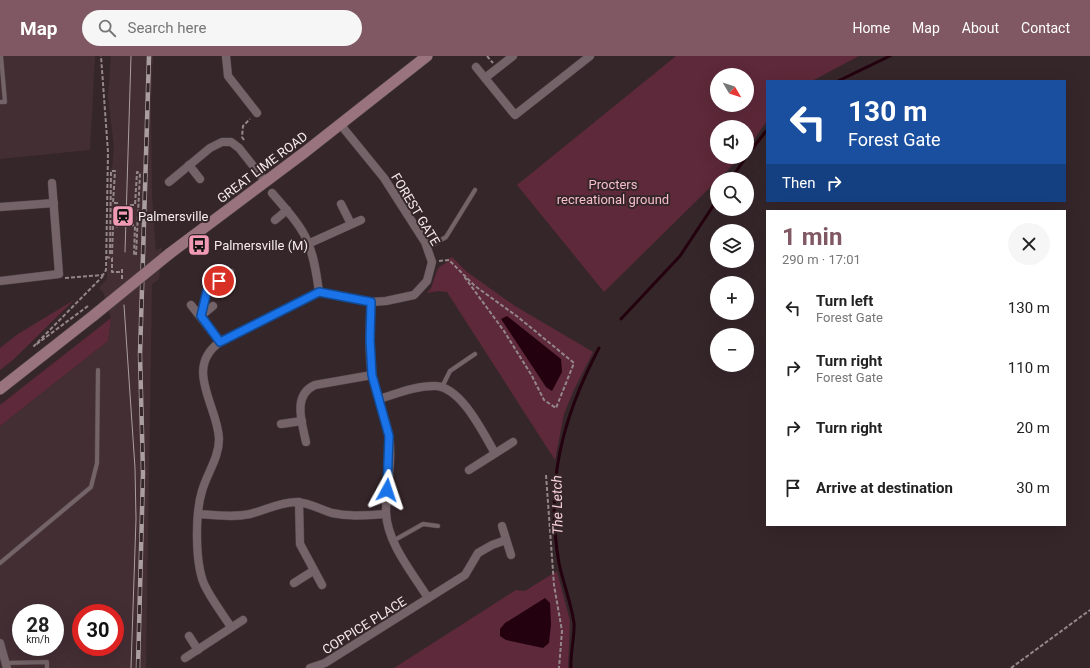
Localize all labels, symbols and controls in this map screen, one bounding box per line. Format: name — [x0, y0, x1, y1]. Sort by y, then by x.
search box — [82, 10, 362, 46]
text: Map — [20, 17, 58, 40]
icon: search — [96, 17, 118, 39]
text: Search here — [128, 19, 206, 37]
text: Home — [852, 20, 890, 36]
text: Map — [912, 20, 940, 36]
text: About — [962, 20, 999, 36]
text: Contact — [1021, 20, 1070, 36]
north arrow — [710, 68, 754, 112]
map controls — [710, 68, 754, 372]
text: 130 m — [848, 95, 927, 128]
icon: left — [782, 96, 834, 148]
button: sound — [710, 120, 754, 164]
street label: GREAT LIME ROAD — [214, 129, 310, 206]
text: Forest Gate — [848, 129, 941, 150]
street label: FOREST GATE — [388, 170, 443, 248]
button: search — [710, 172, 754, 216]
icon: right — [823, 172, 845, 194]
text: Then — [782, 174, 815, 192]
park label: Procters recreational ground — [557, 177, 669, 207]
station icon: Palmersville — [110, 203, 136, 229]
place label: Palmersville — [138, 209, 209, 224]
text: 1 min — [782, 223, 842, 251]
button: close — [1008, 223, 1050, 265]
button: layers — [710, 224, 754, 268]
bus stop icon: Palmersville (M) — [186, 232, 212, 258]
place label: Palmersville (M) — [214, 238, 308, 253]
text: 290 m · 17:01 — [782, 252, 861, 267]
pin — [202, 264, 236, 298]
icon: arrive — [208, 270, 230, 292]
button: + — [710, 276, 754, 320]
text: Turn left — [816, 292, 873, 310]
icon: left — [782, 297, 804, 319]
text: 130 m — [1008, 299, 1050, 317]
text: Forest Gate — [816, 310, 883, 325]
button: − — [710, 328, 754, 372]
text: Turn right — [816, 352, 882, 370]
icon: right — [782, 357, 804, 379]
text: 110 m — [1008, 359, 1050, 377]
text: Forest Gate — [816, 370, 883, 385]
icon: right — [782, 417, 804, 439]
text: Turn right — [816, 419, 882, 437]
text: 20 m — [1016, 419, 1050, 437]
position arrow — [366, 469, 408, 511]
water label: The Letch — [548, 475, 566, 535]
icon: arrive — [782, 477, 804, 499]
text: Arrive at destination — [816, 479, 953, 497]
text: 30 m — [1016, 479, 1050, 497]
street label: COPPICE PLACE — [320, 594, 409, 657]
speed limit sign: 30 — [72, 604, 124, 656]
text: 28 — [27, 613, 49, 637]
text: km/h — [26, 634, 50, 645]

